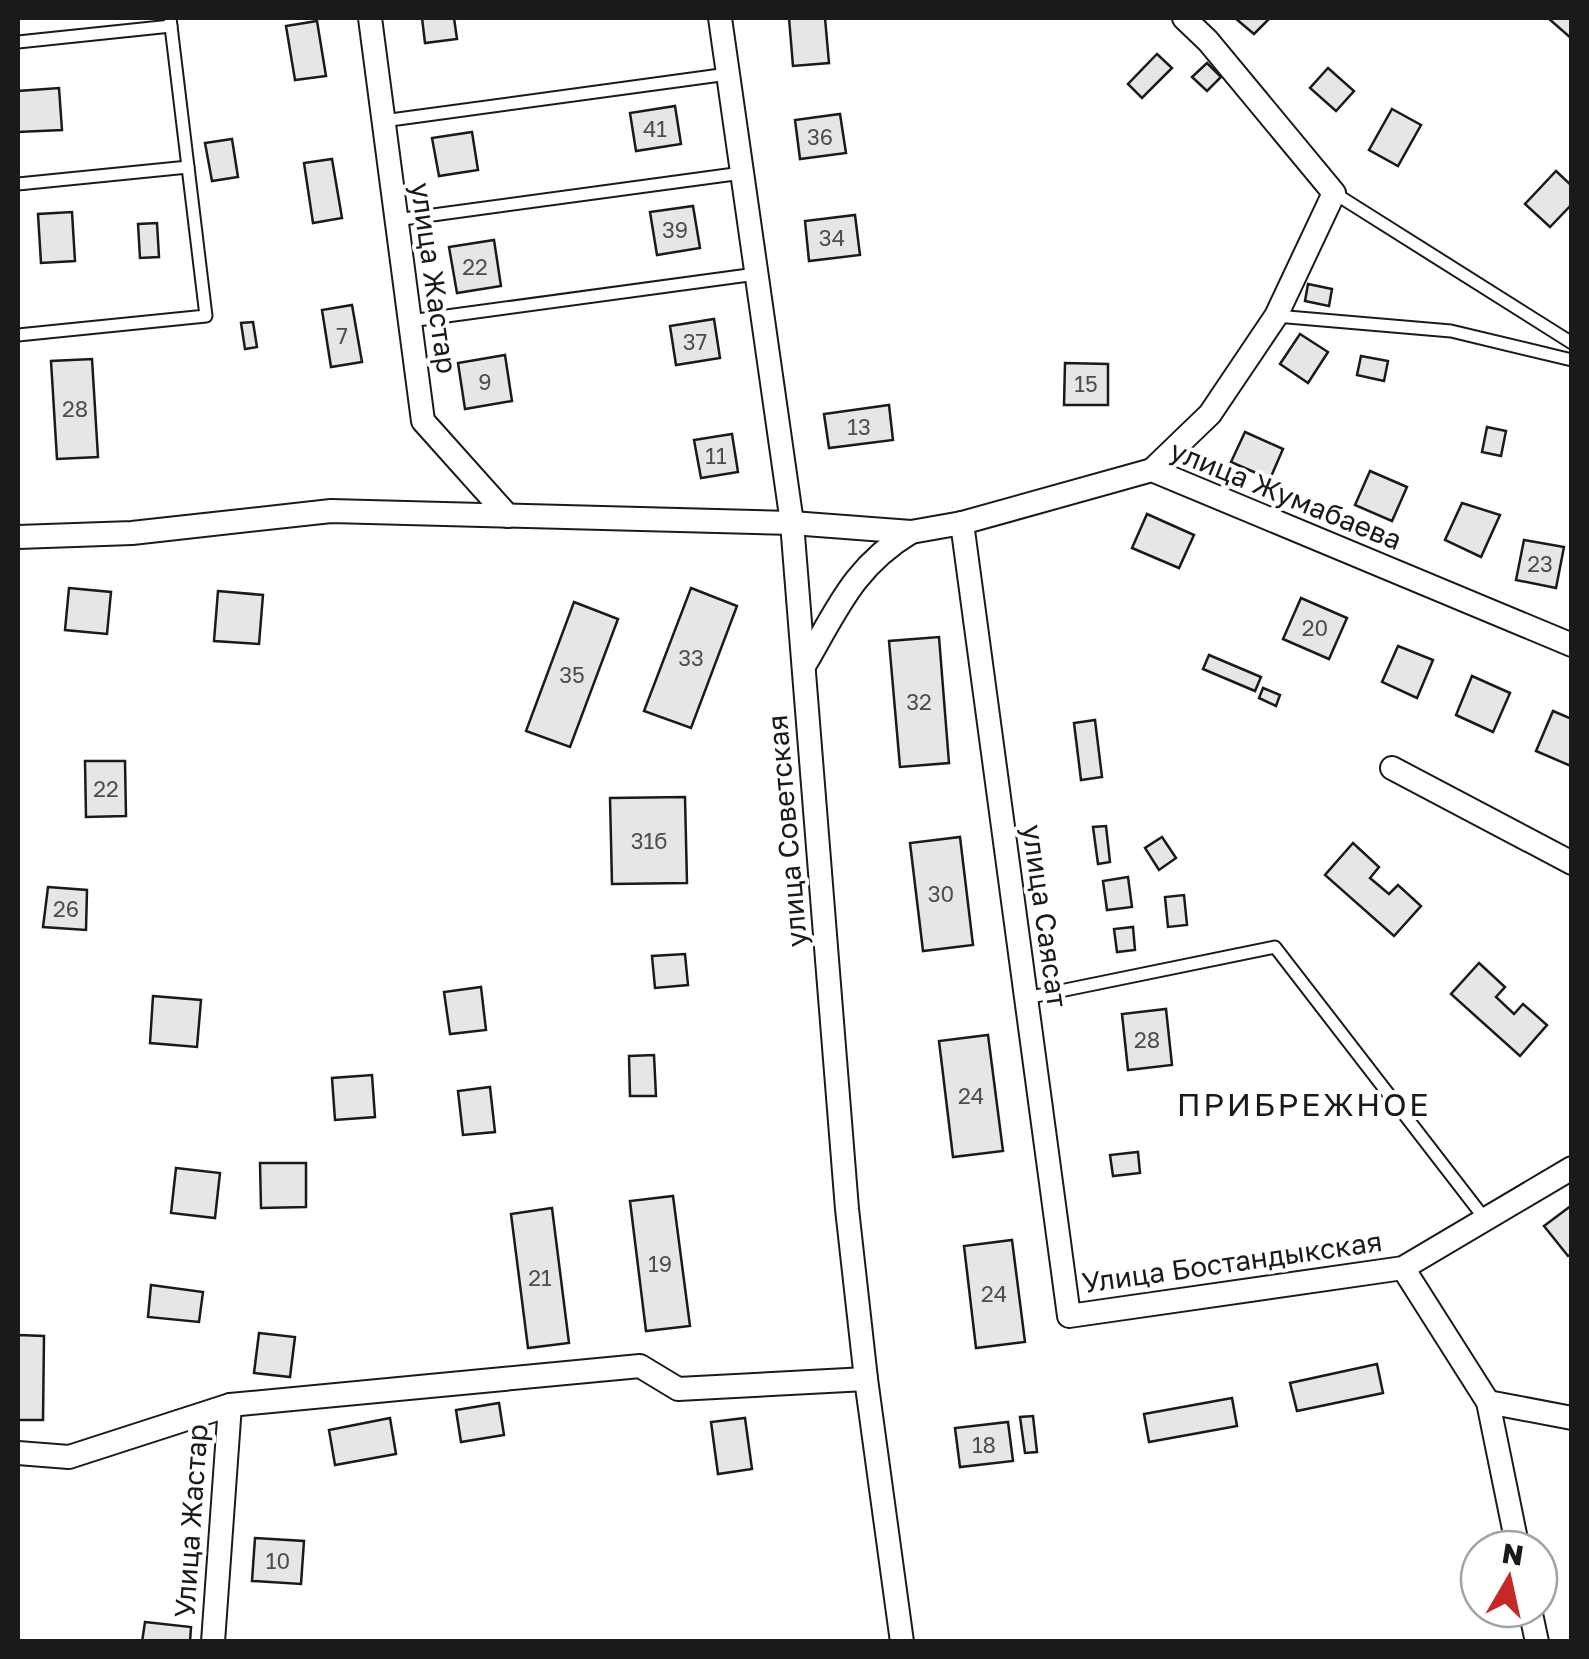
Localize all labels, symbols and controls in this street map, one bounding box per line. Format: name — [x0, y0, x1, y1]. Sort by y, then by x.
house number: 41 — [643, 115, 667, 142]
house number: 36 — [807, 123, 833, 150]
street label: улица Жастар — [405, 180, 464, 376]
house number: 39 — [662, 216, 688, 243]
house number: 34 — [819, 224, 845, 251]
house number: 22 — [462, 253, 488, 280]
house number: 7 — [336, 322, 348, 349]
house number: 37 — [683, 328, 707, 355]
house number: 9 — [478, 368, 492, 395]
house number: 15 — [1074, 370, 1098, 397]
house number: 28 — [62, 395, 88, 422]
house number: 13 — [847, 413, 871, 440]
street label: улица Жумабаева — [1166, 433, 1407, 556]
house number: 11 — [705, 442, 727, 469]
house number: 23 — [1527, 550, 1553, 577]
house number: 20 — [1302, 614, 1328, 641]
house number: 33 — [678, 644, 704, 671]
house number: 35 — [559, 661, 585, 688]
house number: 32 — [906, 688, 932, 715]
street label: улица Советская — [760, 714, 813, 949]
house number: 22 — [93, 775, 119, 802]
street label: улица Саясат — [1016, 822, 1075, 1010]
house number: 31б — [631, 827, 667, 854]
house number: 30 — [928, 880, 954, 907]
house number: 26 — [53, 895, 79, 922]
house number: 28 — [1134, 1026, 1160, 1053]
house number: 24 — [958, 1082, 984, 1109]
district label: ПРИБРЕЖНОЕ — [1177, 1085, 1431, 1123]
street label: Улица Бостандыкская — [1080, 1224, 1384, 1299]
house number: 19 — [648, 1250, 672, 1277]
house number: 21 — [528, 1264, 552, 1291]
house number: 24 — [981, 1280, 1007, 1307]
street label: Улица Жастар — [167, 1423, 214, 1619]
house number: 18 — [972, 1431, 996, 1458]
north arrow — [1459, 1529, 1559, 1629]
text: N — [1500, 1536, 1526, 1572]
house number: 10 — [266, 1547, 290, 1574]

